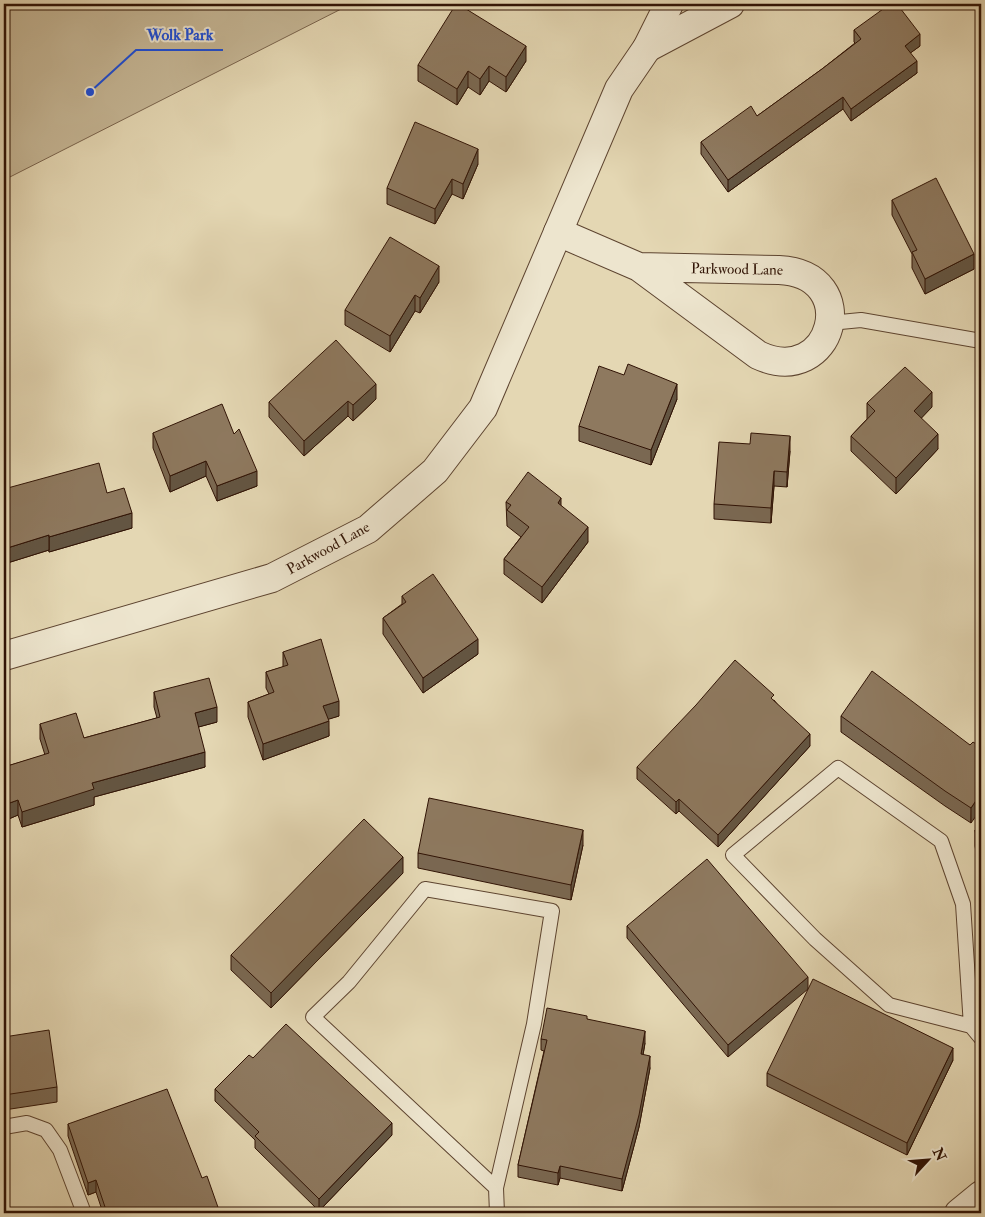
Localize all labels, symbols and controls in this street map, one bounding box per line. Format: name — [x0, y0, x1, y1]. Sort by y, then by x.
callout: Wolk Park — [136, 19, 223, 50]
text: Wolk Park — [146, 25, 214, 45]
street label: Parkwood Lane — [691, 259, 783, 280]
street label: Parkwood Lane — [283, 518, 373, 579]
north arrow — [902, 1134, 952, 1184]
text: N — [928, 1144, 950, 1164]

